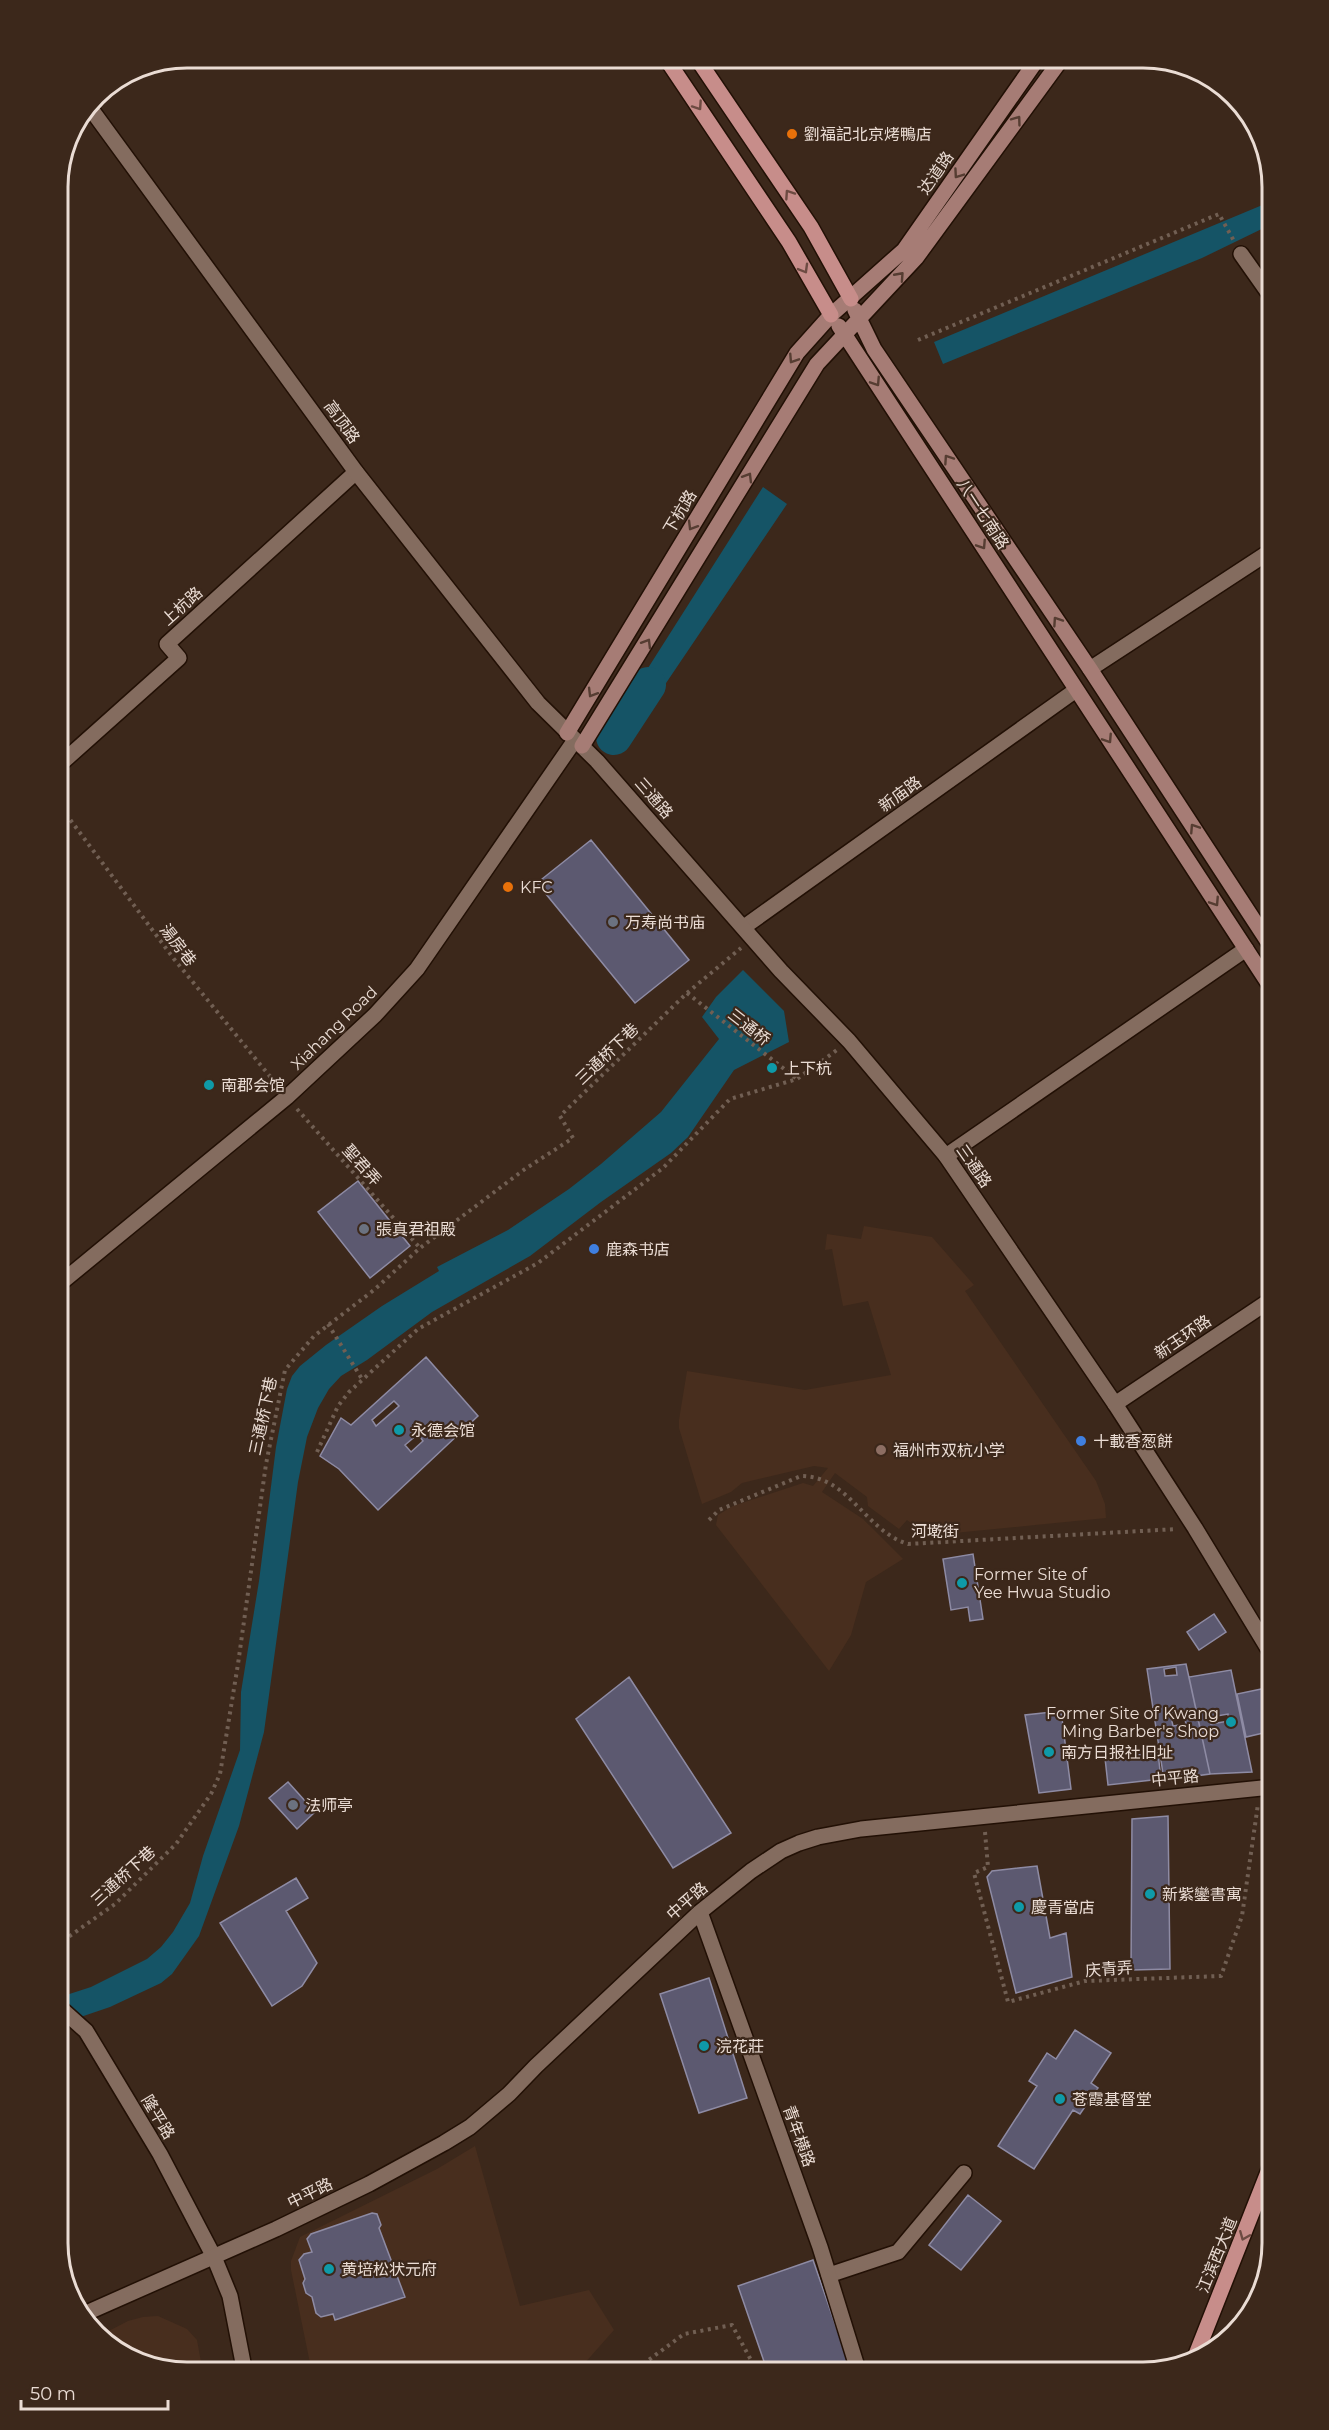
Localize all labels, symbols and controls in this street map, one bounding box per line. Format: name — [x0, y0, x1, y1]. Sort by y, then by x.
one-way arrow — [691, 99, 702, 110]
one-way arrow — [1010, 116, 1021, 127]
place label: 劉福記北京烤鴨店 — [804, 125, 932, 144]
marker: 劉福記北京烤鴨店 — [785, 127, 799, 141]
street label: 达道路 — [914, 148, 958, 198]
one-way arrow — [954, 167, 965, 178]
one-way arrow — [785, 190, 796, 201]
one-way arrow — [797, 263, 809, 273]
one-way arrow — [893, 272, 904, 283]
one-way arrow — [789, 352, 800, 363]
one-way arrow — [869, 375, 880, 386]
street label: 高顶路 — [320, 397, 364, 447]
one-way arrow — [944, 455, 955, 466]
one-way arrow — [741, 473, 753, 483]
street label: 八一七南路 — [953, 475, 1013, 553]
street label: 下杭路 — [659, 487, 701, 537]
one-way arrow — [688, 520, 700, 530]
one-way arrow — [975, 539, 987, 549]
street label: 上杭路 — [158, 583, 206, 629]
one-way arrow — [1053, 616, 1064, 627]
one-way arrow — [639, 639, 651, 649]
one-way arrow — [587, 687, 599, 697]
one-way arrow — [1101, 733, 1113, 743]
street label: 新庙路 — [875, 772, 925, 816]
street label: 三通路 — [631, 774, 677, 822]
one-way arrow — [1190, 824, 1201, 835]
place label: KFC — [520, 878, 553, 897]
marker: KFC — [501, 880, 515, 894]
one-way arrow — [1208, 895, 1219, 906]
place label: 万寿尚书庙 — [625, 913, 705, 932]
marker: 万寿尚书庙 — [606, 915, 620, 929]
street label: 湯房巷 — [156, 920, 200, 970]
street label: Xiahang Road — [287, 982, 381, 1074]
street label: 三通桥 — [724, 1005, 774, 1049]
street label: 三通桥下巷 — [572, 1019, 642, 1089]
place label: 上下杭 — [784, 1059, 832, 1078]
marker: 上下杭 — [765, 1061, 779, 1075]
place label: 南郡会馆 — [221, 1076, 285, 1095]
marker: 南郡会馆 — [202, 1078, 216, 1092]
street label: 聖君弄 — [339, 1141, 385, 1189]
street label: 三通路 — [952, 1141, 996, 1191]
place label: 張真君祖殿 — [376, 1220, 456, 1239]
marker: 張真君祖殿 — [357, 1222, 371, 1236]
place label: 鹿森书店 — [606, 1240, 670, 1259]
marker: 鹿森书店 — [587, 1242, 601, 1256]
street label: 新玉环路 — [1151, 1311, 1215, 1363]
street label: 三通桥下巷 — [245, 1375, 281, 1457]
place label: 永德会馆 — [411, 1421, 475, 1440]
marker: 永德会馆 — [392, 1423, 406, 1437]
place label: 十載香葱餅 — [1093, 1432, 1173, 1451]
marker: 十載香葱餅 — [1074, 1434, 1088, 1448]
place label: 福州市双杭小学 — [893, 1441, 1005, 1460]
marker: 福州市双杭小学 — [874, 1443, 888, 1457]
street label: 河墘街 — [911, 1522, 959, 1541]
place label: Former Site of Yee Hwua Studio — [974, 1565, 1110, 1602]
marker: Former Site of Yee Hwua Studio — [955, 1576, 969, 1590]
place label: Former Site of Kwang Ming Barber's Shop — [1046, 1704, 1219, 1741]
marker: Former Site of Kwang Ming Barber's Shop — [1224, 1715, 1238, 1729]
place label: 南方日报社旧址 — [1061, 1743, 1173, 1762]
marker: 南方日报社旧址 — [1042, 1745, 1056, 1759]
street label: 中平路 — [1150, 1766, 1200, 1790]
place label: 法师亭 — [305, 1796, 353, 1815]
marker: 法师亭 — [286, 1798, 300, 1812]
street label: 三通桥下巷 — [87, 1842, 159, 1910]
street label: 中平路 — [663, 1878, 711, 1924]
place label: 新紫鑾書寓 — [1162, 1885, 1242, 1904]
marker: 新紫鑾書寓 — [1143, 1887, 1157, 1901]
place label: 慶青當店 — [1031, 1898, 1095, 1917]
marker: 慶青當店 — [1012, 1900, 1026, 1914]
street label: 庆青弄 — [1084, 1958, 1134, 1980]
place label: 浣花莊 — [716, 2037, 764, 2056]
marker: 浣花莊 — [697, 2039, 711, 2053]
place label: 苍霞基督堂 — [1072, 2090, 1152, 2109]
street label: 隆平路 — [137, 2092, 179, 2142]
marker: 苍霞基督堂 — [1053, 2092, 1067, 2106]
street label: 青年横路 — [779, 2103, 819, 2169]
street label: 中平路 — [284, 2174, 336, 2212]
street label: 江滨西大道 — [1193, 2214, 1241, 2296]
one-way arrow — [1239, 2230, 1251, 2241]
place label: 黄培松状元府 — [341, 2260, 437, 2279]
marker: 黄培松状元府 — [322, 2262, 336, 2276]
scale bar — [21, 2373, 168, 2411]
text: 50 m — [30, 2383, 76, 2405]

